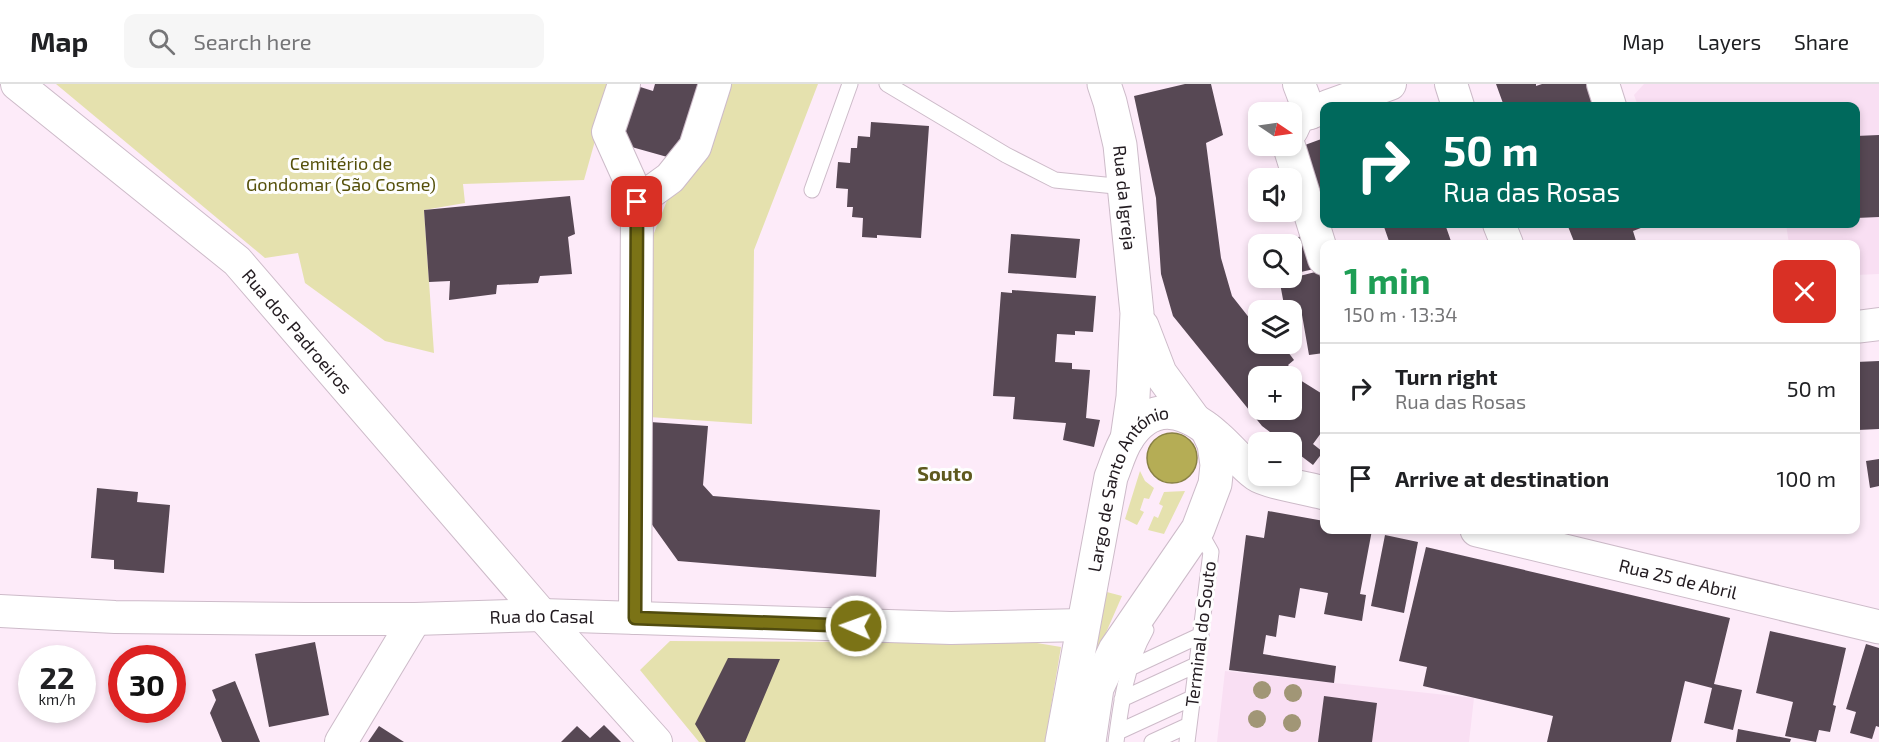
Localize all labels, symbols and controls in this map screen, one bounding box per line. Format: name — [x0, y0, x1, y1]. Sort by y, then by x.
search box — [124, 14, 544, 68]
text: Map — [30, 24, 88, 58]
icon: search — [145, 25, 178, 58]
text: Search here — [193, 28, 312, 54]
text: Map — [1622, 29, 1664, 54]
text: Layers — [1697, 29, 1761, 54]
text: Share — [1794, 29, 1849, 54]
north arrow — [1248, 102, 1302, 156]
map controls — [1248, 102, 1302, 486]
text: 50 m — [1443, 124, 1539, 174]
icon: right — [1344, 126, 1422, 204]
street label: Rua da Igreja — [1109, 144, 1142, 251]
park label: Cemitério de Gondomar (São Cosme) — [246, 152, 436, 195]
button: sound — [1248, 168, 1302, 222]
text: Rua das Rosas — [1443, 175, 1620, 207]
pin — [611, 176, 662, 227]
icon: arrive — [620, 185, 653, 218]
button: search — [1248, 234, 1302, 288]
text: 1 min — [1344, 258, 1431, 301]
button: close — [1773, 260, 1836, 323]
street label: Rua dos Padroeiros — [238, 264, 357, 398]
button: layers — [1248, 300, 1302, 354]
text: 150 m · 13:34 — [1344, 302, 1458, 326]
text: Turn right — [1395, 363, 1497, 389]
button: + — [1248, 366, 1302, 420]
icon: right — [1344, 372, 1377, 405]
text: 50 m — [1787, 375, 1836, 401]
text: Rua das Rosas — [1395, 389, 1526, 413]
street label: Largo de Santo António — [1083, 401, 1170, 574]
button: − — [1248, 432, 1302, 486]
district label: Souto — [917, 461, 973, 485]
icon: arrive — [1344, 462, 1377, 495]
text: Arrive at destination — [1395, 465, 1609, 491]
text: 100 m — [1777, 465, 1836, 491]
street label: Rua 25 de Abril — [1617, 554, 1740, 604]
street label: Terminal do Souto — [1180, 560, 1220, 708]
position arrow — [824, 594, 888, 658]
street label: Rua do Casal — [489, 604, 595, 628]
speed limit sign: 30 — [108, 645, 186, 723]
text: 22 — [40, 659, 74, 695]
text: km/h — [38, 690, 76, 708]

